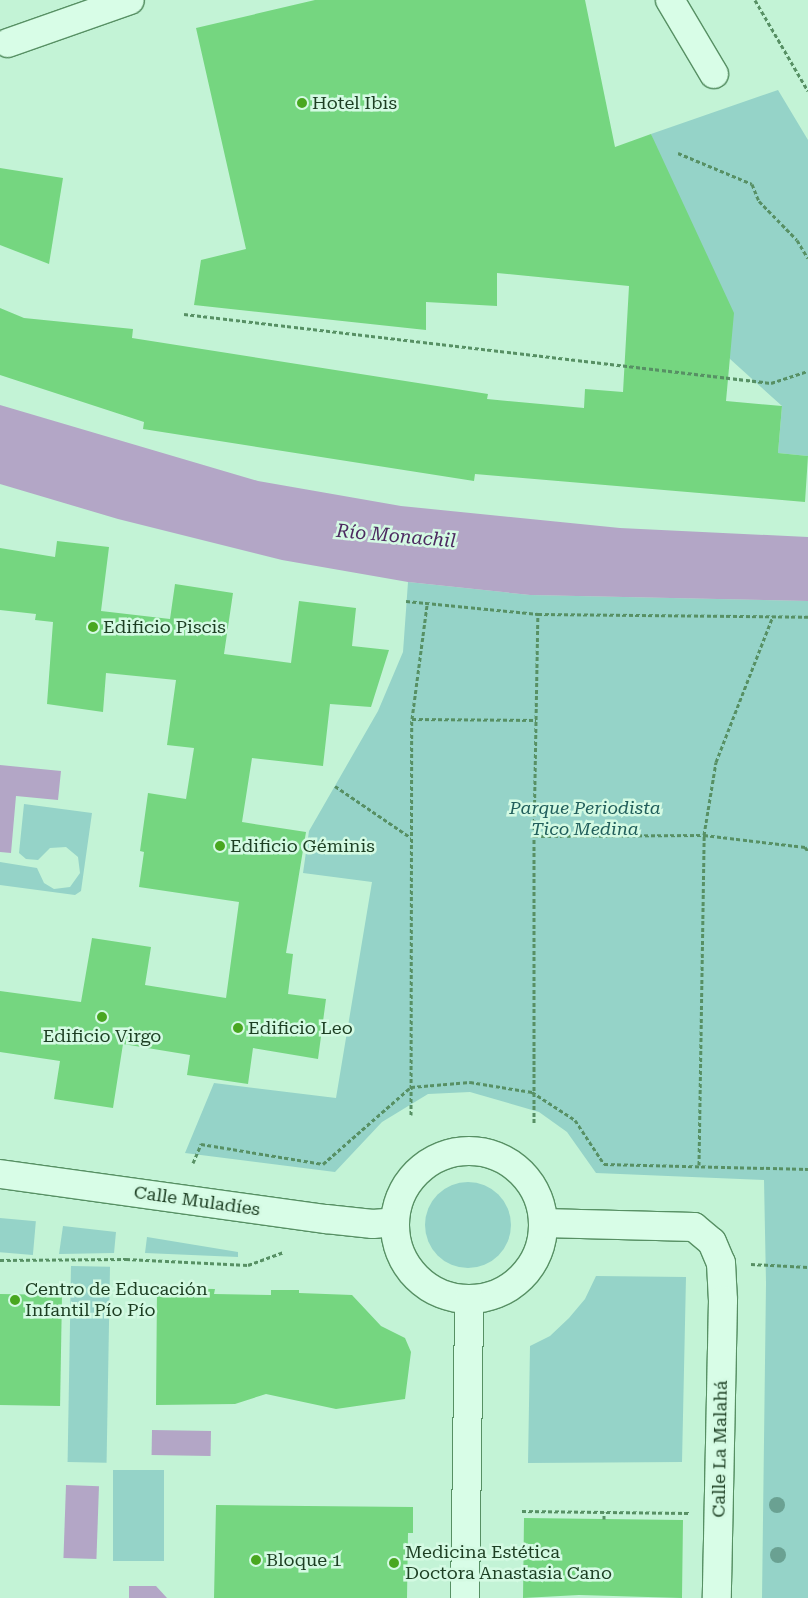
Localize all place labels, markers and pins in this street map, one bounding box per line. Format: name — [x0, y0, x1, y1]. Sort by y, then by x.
place label: Hotel Ibis — [312, 92, 397, 114]
marker: Hotel Ibis — [296, 97, 308, 109]
place label: Edificio Piscis — [103, 616, 226, 638]
marker: Edificio Piscis — [87, 621, 99, 633]
place label: Edificio Géminis — [230, 835, 375, 857]
marker: Edificio Géminis — [214, 840, 226, 852]
marker: Edificio Virgo — [96, 1011, 108, 1023]
place label: Edificio Leo — [248, 1017, 353, 1039]
marker: Edificio Leo — [232, 1022, 244, 1034]
place label: Edificio Virgo — [43, 1025, 161, 1047]
place label: Centro de Educación Infantil Pío Pío — [25, 1279, 208, 1322]
marker: Centro de Educación Infantil Pío Pío — [9, 1294, 21, 1306]
place label: Medicina Estética Doctora Anastasia Cano — [405, 1542, 612, 1585]
place label: Bloque 1 — [266, 1549, 342, 1571]
marker: Bloque 1 — [250, 1554, 262, 1566]
marker: Medicina Estética Doctora Anastasia Cano — [387, 1556, 401, 1570]

